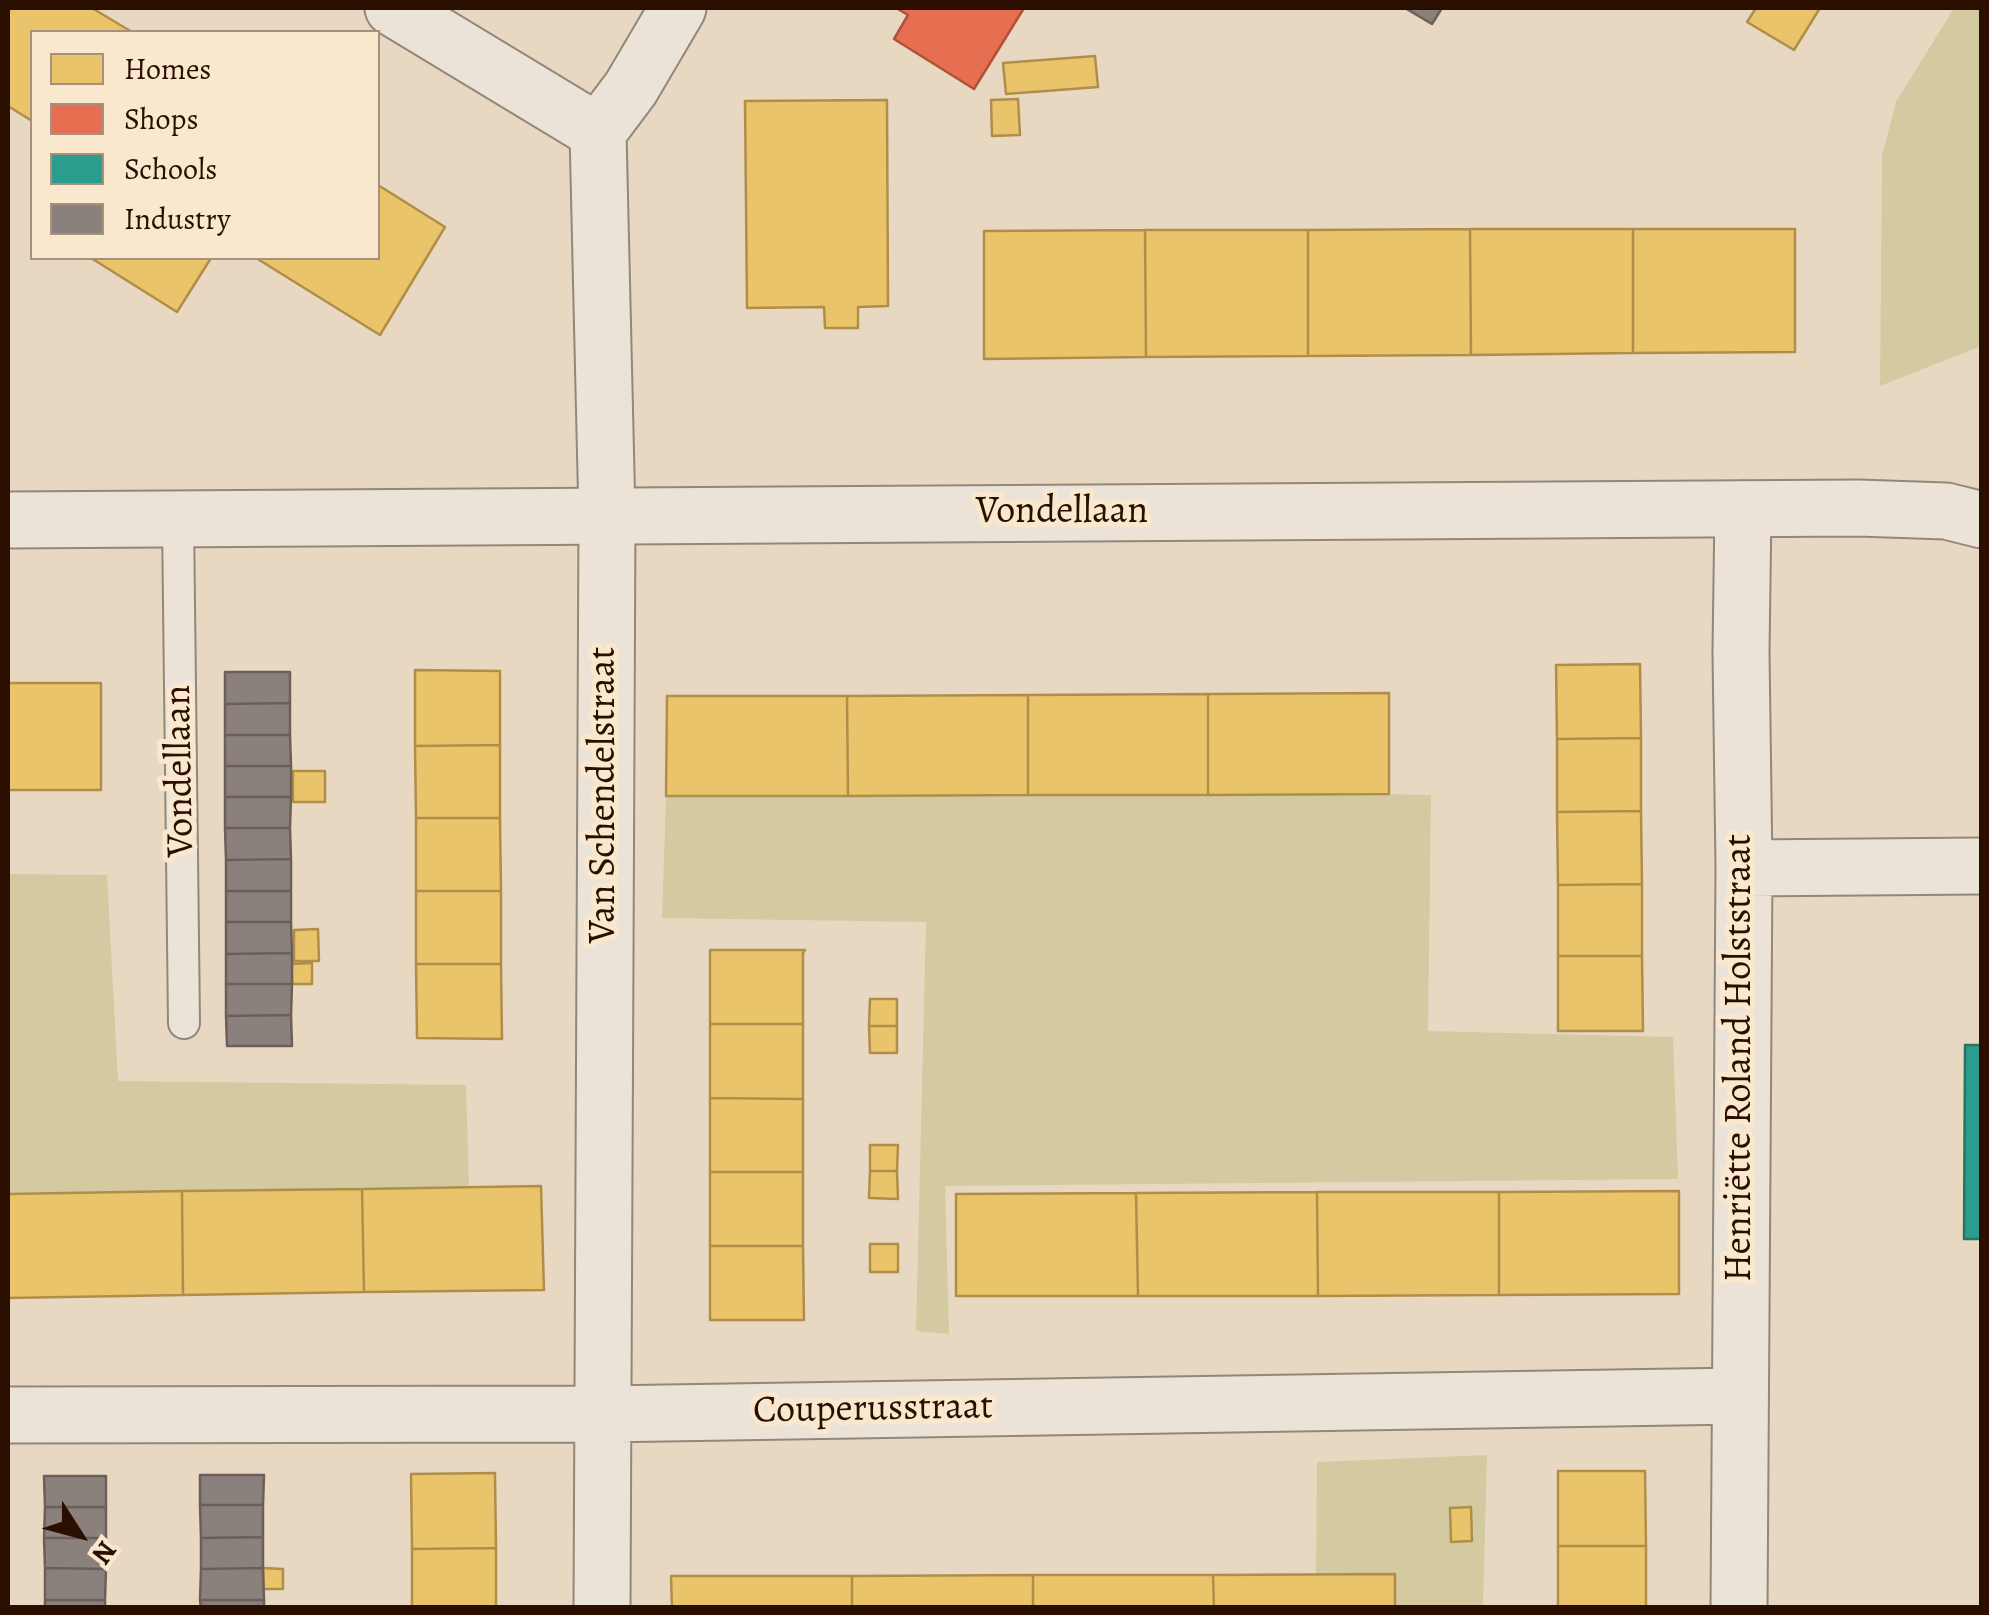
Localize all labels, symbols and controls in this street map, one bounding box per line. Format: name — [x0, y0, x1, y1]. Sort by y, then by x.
legend — [30, 30, 380, 260]
text: Homes — [124, 49, 211, 89]
text: Shops — [124, 99, 198, 139]
text: Schools — [124, 149, 217, 189]
text: Industry — [124, 199, 231, 239]
street label: Vondellaan — [976, 490, 1148, 536]
street label: Van Schendelstraat — [582, 647, 628, 943]
street label: Vondellaan — [157, 684, 205, 858]
street label: Henriëtte Roland Holststraat — [1718, 834, 1764, 1282]
street label: Couperusstraat — [753, 1385, 993, 1435]
north arrow — [30, 1485, 130, 1585]
text: N — [83, 1533, 126, 1572]

